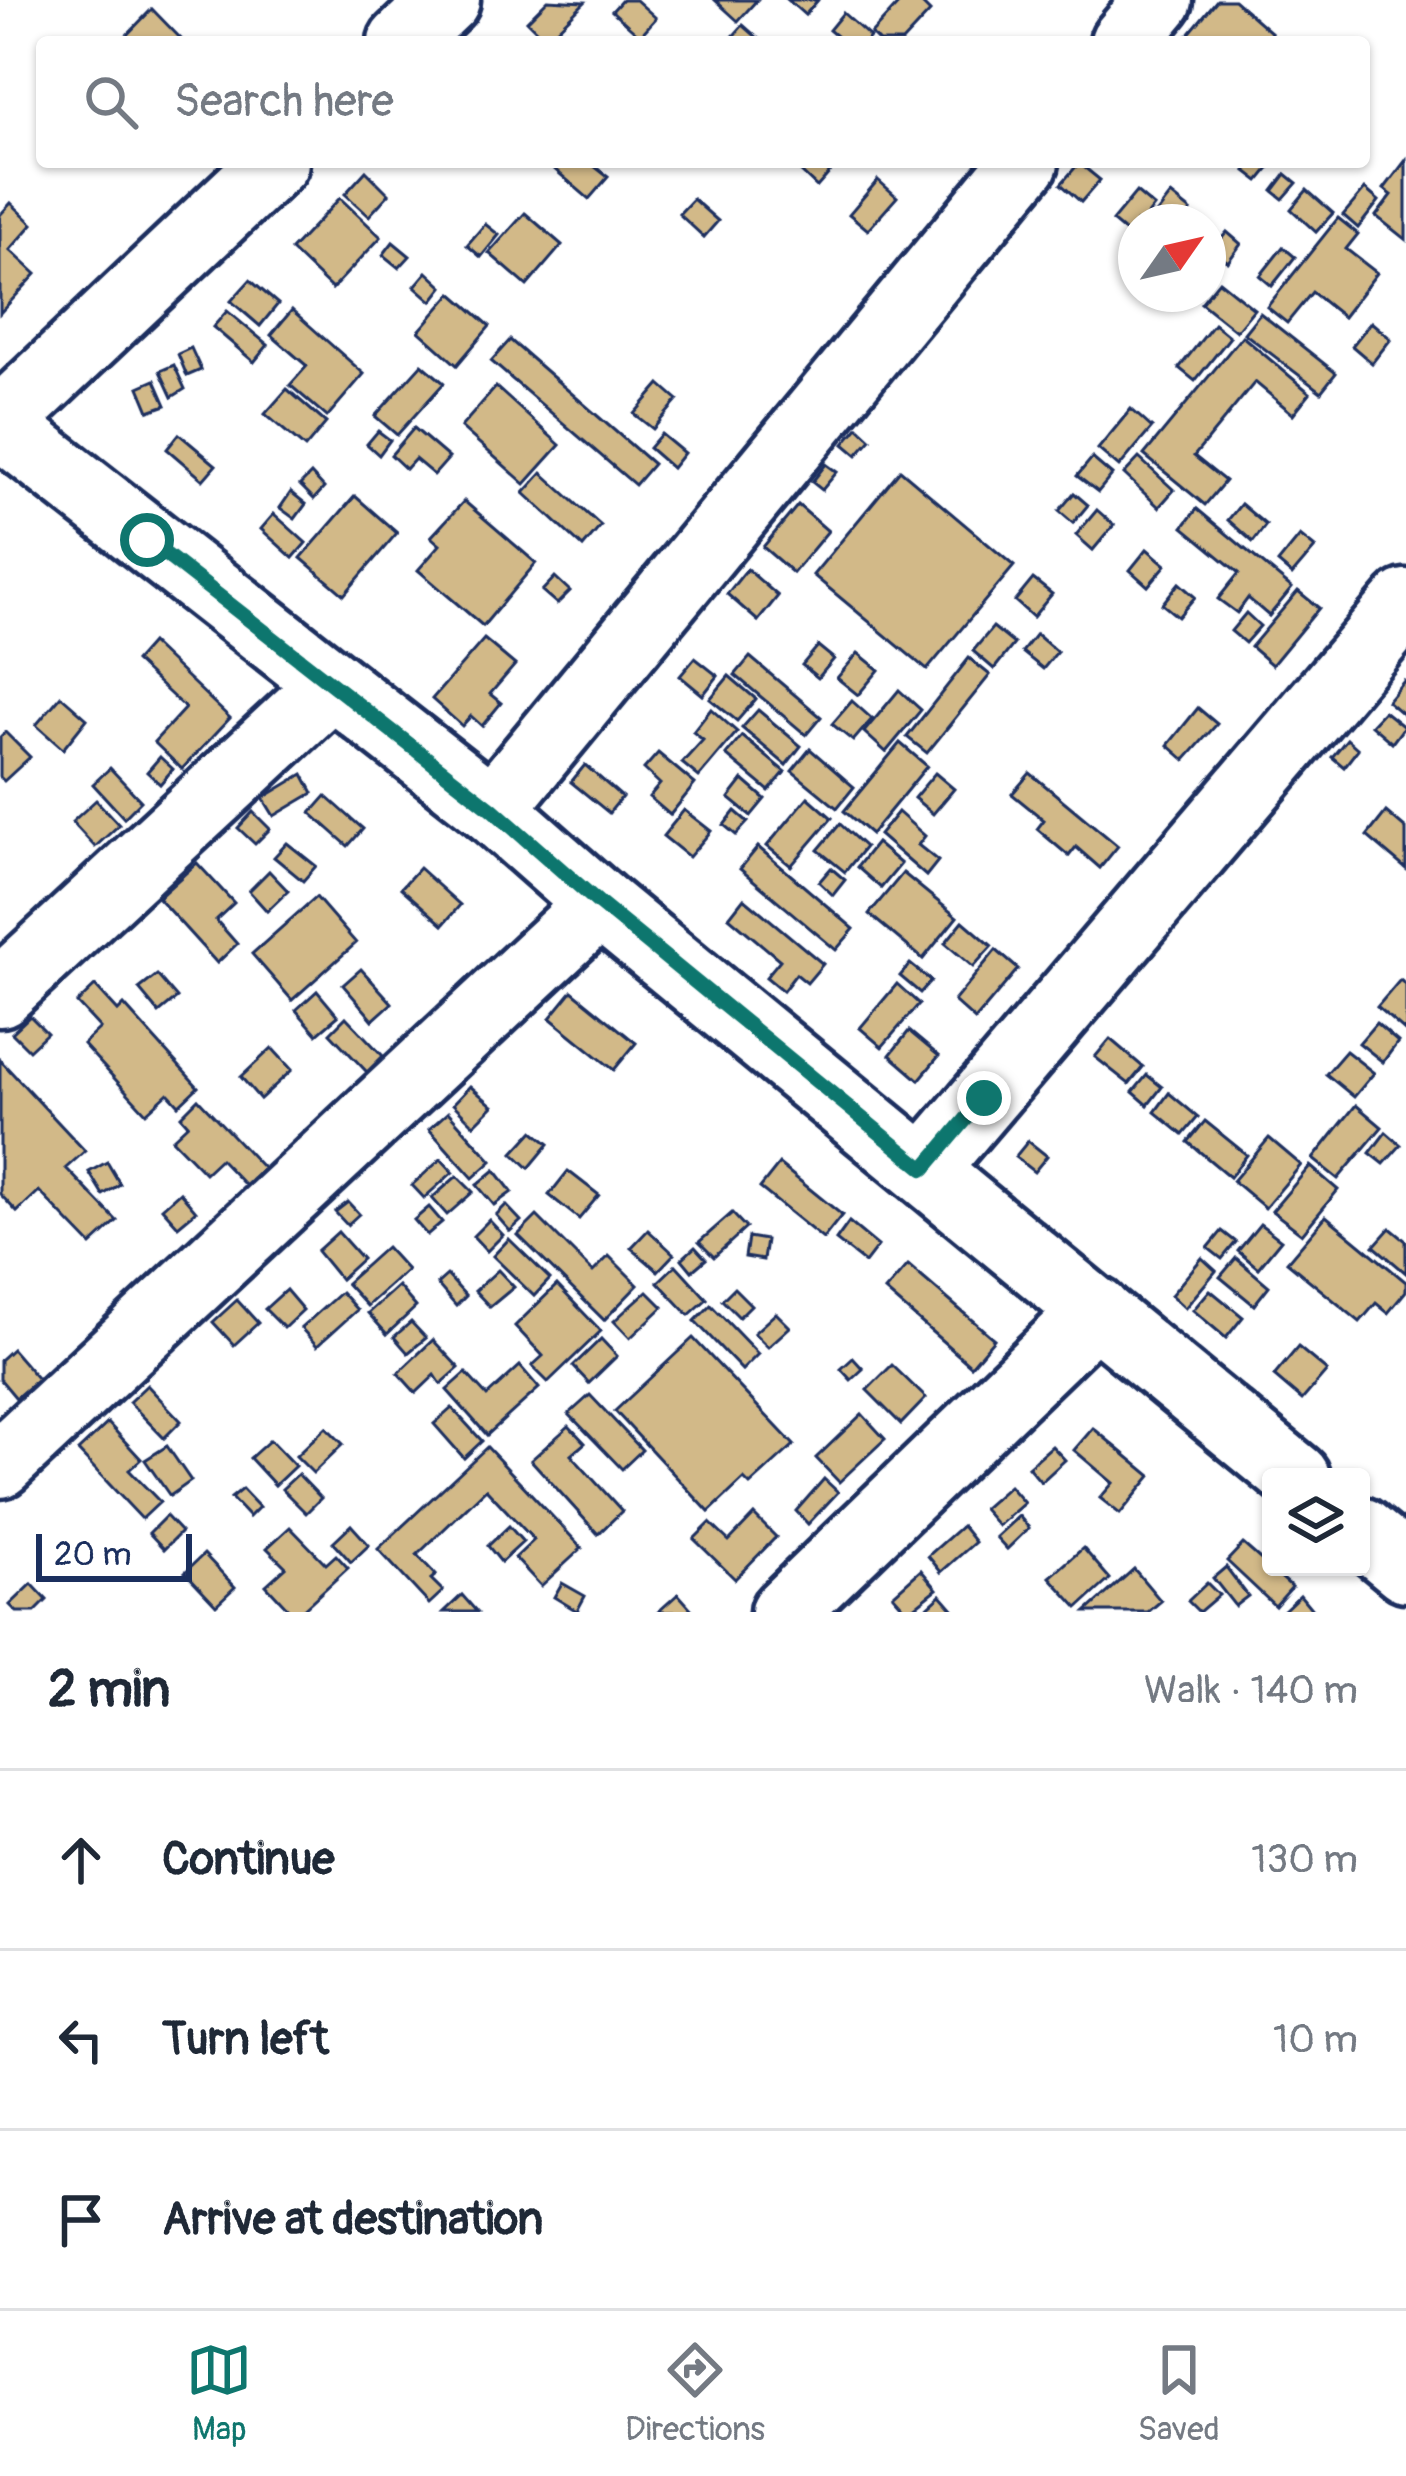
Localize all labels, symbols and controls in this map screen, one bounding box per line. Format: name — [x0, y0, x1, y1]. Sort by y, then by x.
search box — [36, 36, 1370, 168]
icon: search — [78, 69, 144, 135]
text: Search here — [174, 74, 394, 130]
north arrow — [1118, 204, 1226, 312]
route start — [120, 513, 174, 567]
route end — [957, 1071, 1011, 1125]
map controls — [1262, 1468, 1370, 1576]
button: layers — [1262, 1468, 1370, 1576]
scale bar — [36, 1528, 192, 1581]
text: 20 m — [54, 1534, 131, 1575]
text: 2 min — [48, 1658, 170, 1722]
text: Walk · 140 m — [1144, 1666, 1358, 1715]
icon: ahead — [48, 1827, 114, 1893]
text: Continue — [162, 1832, 335, 1888]
text: 130 m — [1251, 1835, 1358, 1884]
icon: left — [48, 2007, 114, 2073]
text: Turn left — [162, 2012, 329, 2068]
text: 10 m — [1273, 2015, 1358, 2064]
icon: arrive — [48, 2187, 114, 2253]
text: Arrive at destination — [162, 2192, 543, 2248]
tab: Map — [186, 2337, 252, 2450]
tab: Directions — [625, 2337, 765, 2450]
tab: Saved — [1138, 2337, 1220, 2450]

